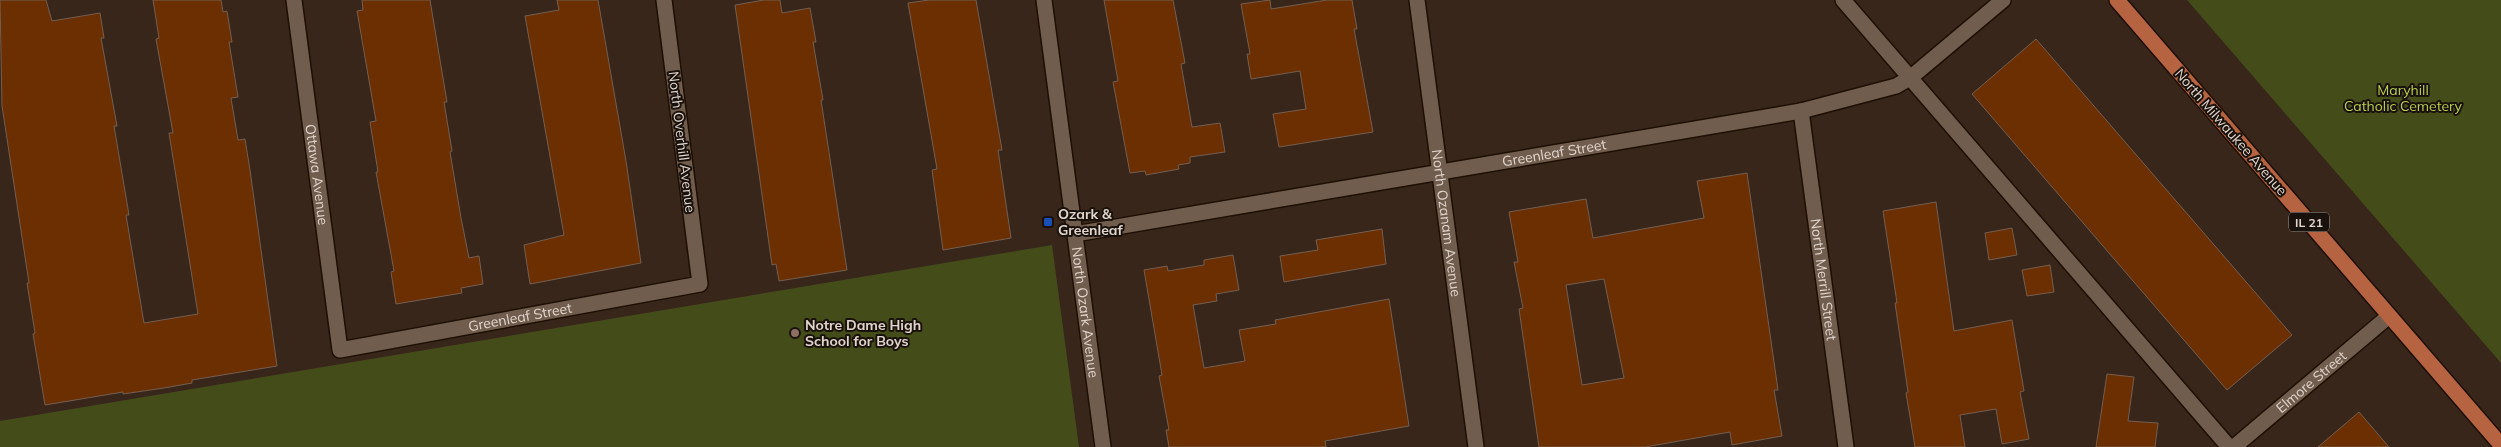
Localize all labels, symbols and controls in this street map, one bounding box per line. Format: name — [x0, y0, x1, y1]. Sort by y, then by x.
street label: North Milwaukee Avenue — [2171, 65, 2291, 199]
street label: North Overhill Avenue — [664, 70, 700, 214]
park label: Maryhill Catholic Cemetery — [2344, 81, 2463, 115]
street label: Ottawa Avenue — [301, 123, 332, 226]
street label: Greenleaf Street — [1501, 135, 1608, 170]
street label: North Ozanam Avenue — [1428, 148, 1465, 298]
place label: Ozark & Greenleaf — [1058, 205, 1124, 239]
road number: IL 21 — [2289, 212, 2329, 232]
marker: Ozark & Greenleaf — [1042, 216, 1054, 228]
street label: North Merrill Street — [1806, 217, 1841, 342]
street label: North Ozark Avenue — [1068, 246, 1103, 379]
street label: Greenleaf Street — [467, 299, 573, 335]
place label: Notre Dame High School for Boys — [805, 316, 921, 350]
marker: Notre Dame High School for Boys — [789, 327, 801, 339]
street label: Elmore Street — [2272, 347, 2350, 417]

